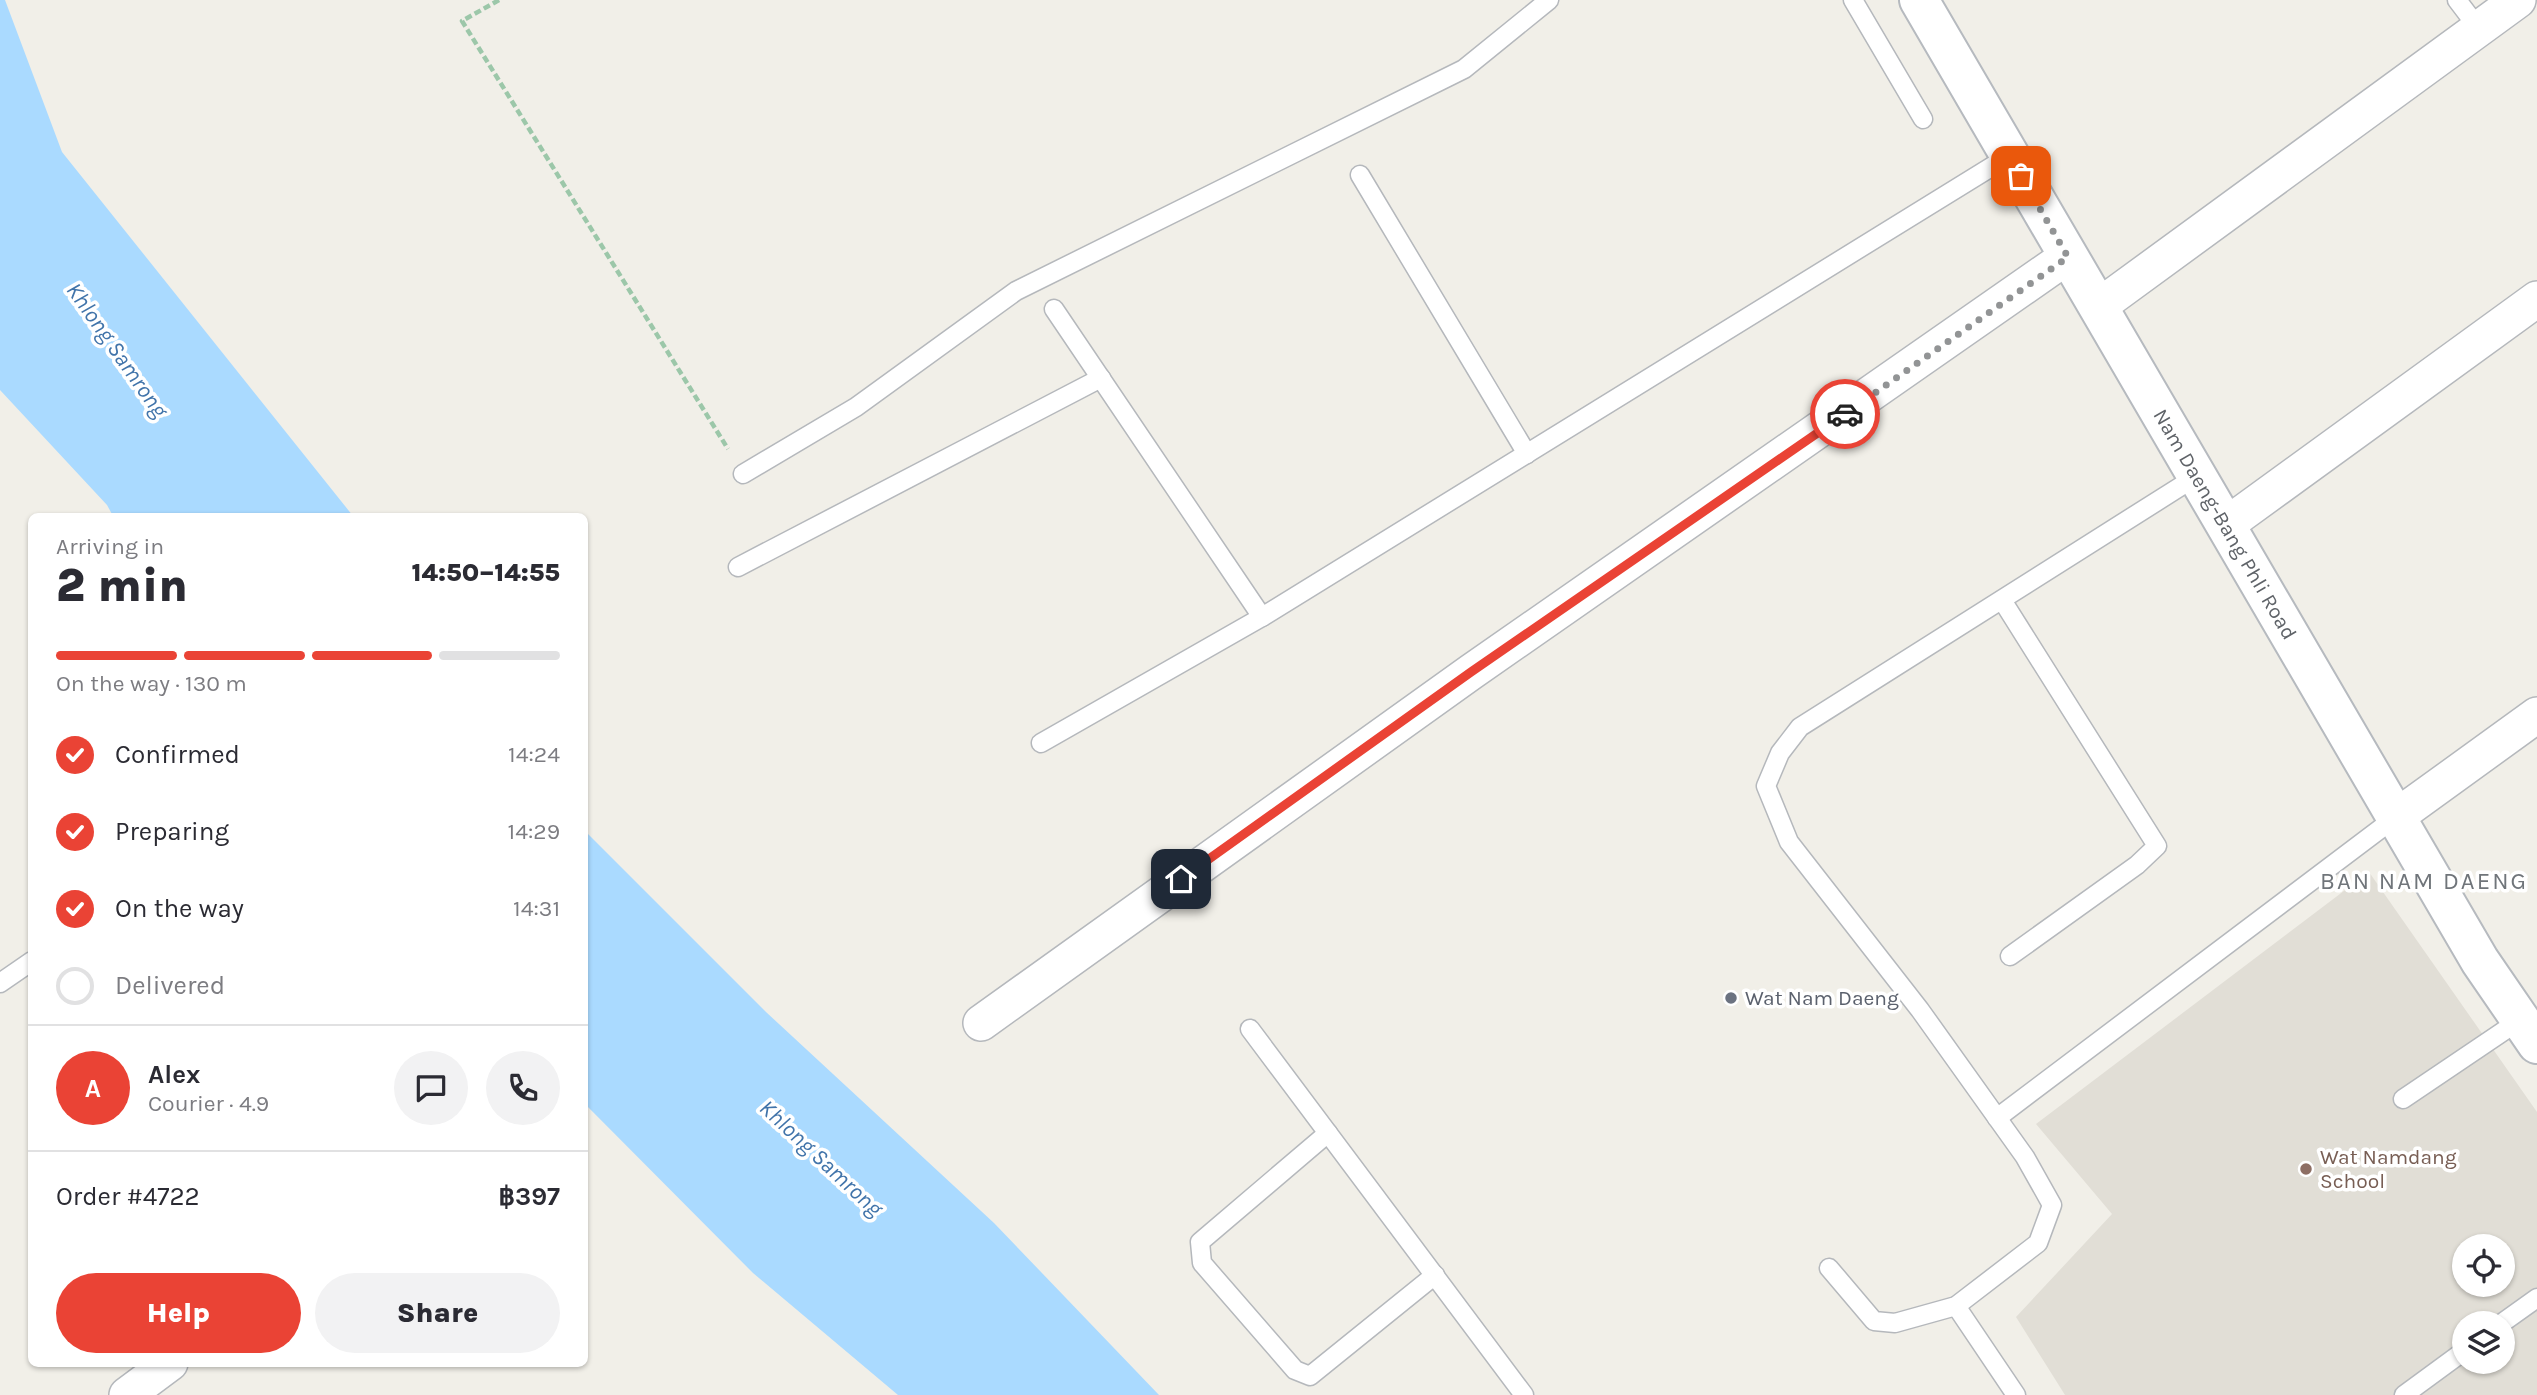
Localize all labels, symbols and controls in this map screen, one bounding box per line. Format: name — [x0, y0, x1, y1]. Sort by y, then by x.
pin — [1991, 146, 2051, 206]
icon: bag — [2002, 157, 2040, 195]
water label: Khlong Samrong — [61, 277, 174, 424]
courier — [1810, 379, 1880, 449]
icon: car — [1826, 395, 1864, 433]
street label: Nam Daeng-Bang Phli Road — [2148, 405, 2302, 644]
text: Arriving in — [56, 533, 164, 560]
text: 14:50–14:55 — [412, 557, 560, 588]
text: 2 min — [56, 559, 188, 613]
text: On the way · 130 m — [56, 670, 247, 697]
icon: check — [56, 736, 94, 774]
text: Confirmed — [115, 739, 240, 770]
text: 14:24 — [508, 741, 560, 768]
icon: check — [56, 813, 94, 851]
text: Preparing — [115, 816, 229, 847]
text: 14:29 — [508, 818, 560, 845]
pin — [1151, 849, 1211, 909]
icon: home — [1162, 860, 1200, 898]
district label: BAN NAM DAENG — [2320, 867, 2528, 895]
icon: check — [56, 890, 94, 928]
text: On the way — [115, 893, 244, 924]
text: 14:31 — [513, 895, 560, 922]
text: Delivered — [115, 970, 225, 1001]
place label: Wat Nam Daeng — [1745, 986, 1899, 1010]
marker: Wat Nam Daeng — [1723, 990, 1739, 1006]
button: chat — [394, 1051, 468, 1125]
button: phone — [486, 1051, 560, 1125]
text: Alex — [148, 1059, 200, 1090]
text: A — [85, 1073, 101, 1104]
text: Courier · 4.9 — [148, 1090, 269, 1117]
water label: Khlong Samrong — [754, 1094, 889, 1223]
place label: Wat Namdang School — [2320, 1145, 2457, 1193]
marker: Wat Namdang School — [2298, 1161, 2314, 1177]
text: Order #4722 — [56, 1181, 200, 1212]
text: ฿397 — [498, 1181, 560, 1212]
map controls — [2452, 1234, 2515, 1374]
button: locate — [2452, 1234, 2515, 1297]
button: Help — [56, 1273, 301, 1353]
button: Share — [315, 1273, 560, 1353]
button: layers — [2452, 1311, 2515, 1374]

